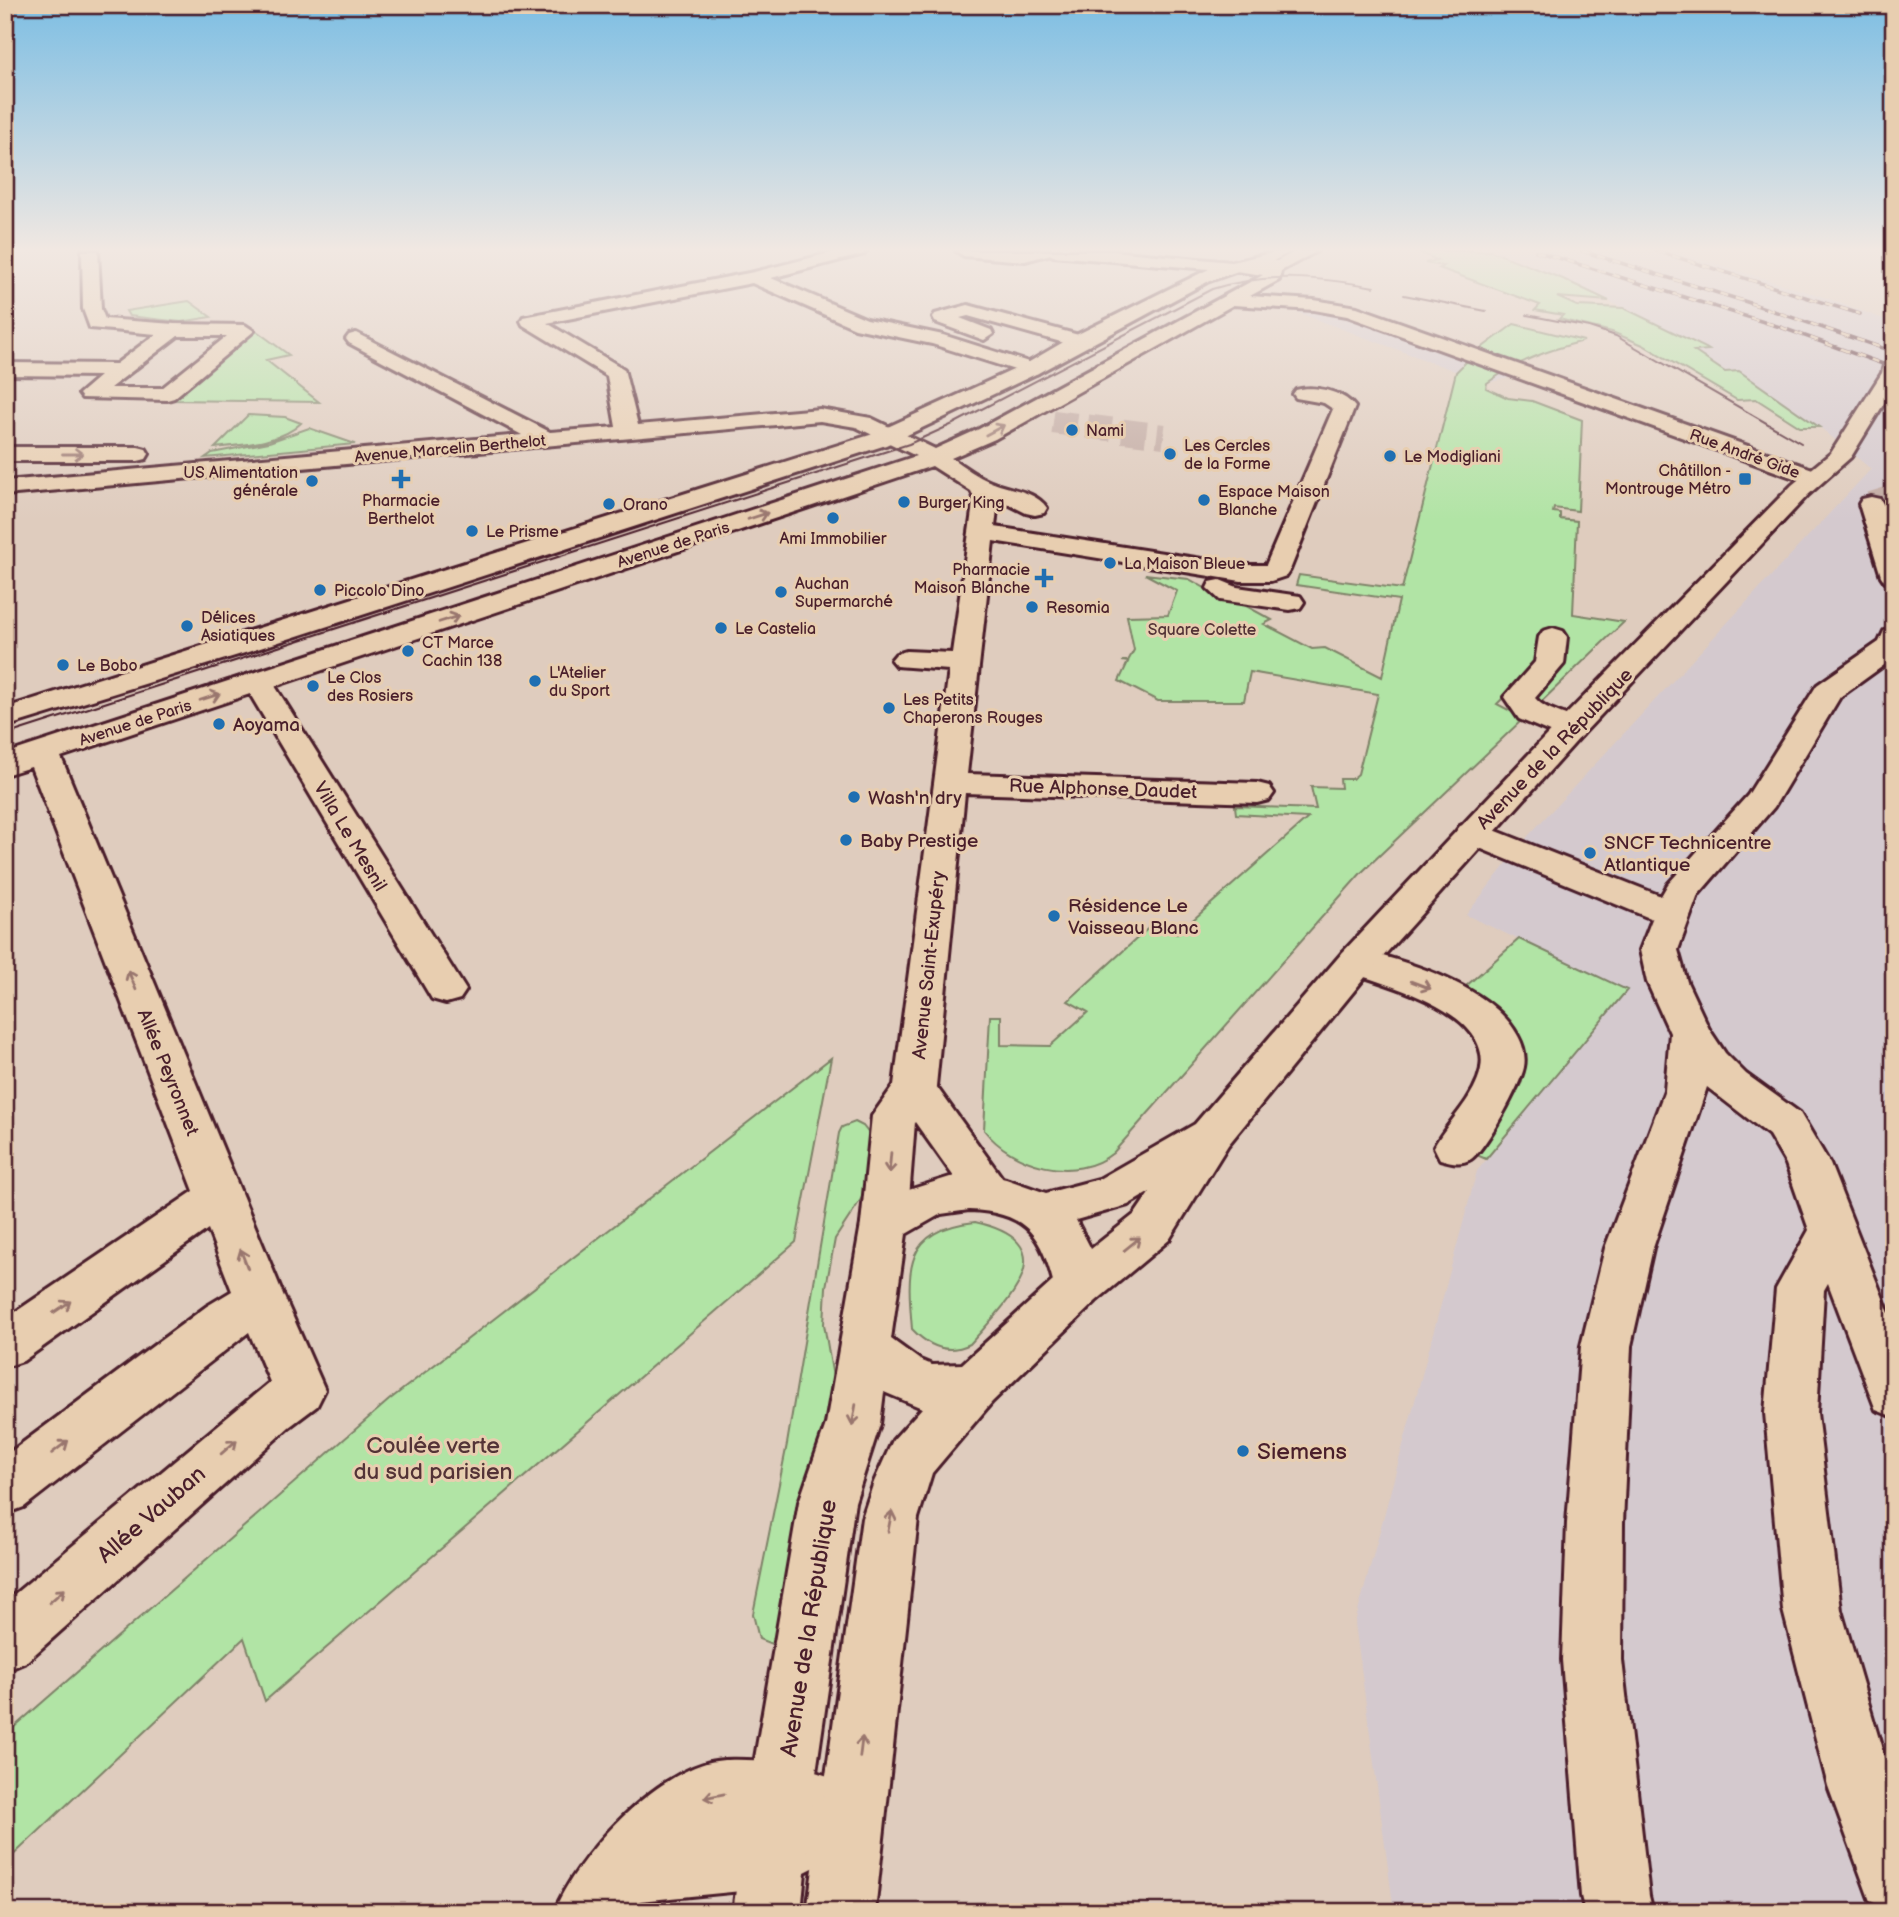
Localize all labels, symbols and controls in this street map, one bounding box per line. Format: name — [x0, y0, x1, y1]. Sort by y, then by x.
one-way arrow — [984, 422, 1005, 436]
marker: Nami — [1064, 422, 1080, 438]
place label: Nami — [1086, 422, 1124, 441]
street label: Rue André Gide — [1687, 426, 1803, 483]
street label: Avenue Marcelin Berthelot — [354, 432, 547, 467]
place label: Les Cercles de la Forme — [1184, 437, 1271, 474]
marker: Les Cercles de la Forme — [1162, 446, 1178, 462]
one-way arrow — [62, 447, 85, 461]
marker: Le Modigliani — [1382, 448, 1398, 464]
place label: Le Modigliani — [1404, 448, 1501, 467]
place label: Châtillon - Montrouge Métro — [1605, 462, 1731, 499]
place label: US Alimentation générale — [183, 464, 299, 501]
marker: Pharmacie Berthelot — [393, 471, 409, 487]
marker: Châtillon - Montrouge Métro — [1737, 471, 1753, 487]
marker: US Alimentation générale — [304, 473, 320, 489]
place label: Espace Maison Blanche — [1218, 483, 1330, 520]
place label: Pharmacie Berthelot — [362, 492, 440, 529]
marker: Espace Maison Blanche — [1196, 492, 1212, 508]
marker: Burger King — [896, 494, 912, 510]
place label: Burger King — [918, 494, 1005, 513]
marker: Orano — [601, 496, 617, 512]
place label: Orano — [623, 496, 668, 515]
one-way arrow — [747, 509, 769, 522]
marker: Ami Immobilier — [825, 510, 841, 526]
street label: Avenue de Paris — [615, 518, 732, 573]
marker: Le Prisme — [464, 523, 480, 539]
place label: Le Prisme — [486, 523, 559, 542]
place label: Ami Immobilier — [780, 530, 887, 549]
marker: La Maison Bleue — [1102, 555, 1118, 571]
place label: La Maison Bleue — [1124, 555, 1246, 574]
place label: Pharmacie Maison Blanche — [914, 561, 1031, 598]
marker: Pharmacie Maison Blanche — [1036, 570, 1052, 586]
place label: Auchan Supermarché — [795, 575, 893, 612]
marker: Piccolo Dino — [312, 582, 328, 598]
place label: Piccolo Dino — [334, 582, 424, 601]
marker: Auchan Supermarché — [773, 584, 789, 600]
marker: Resomia — [1024, 599, 1040, 615]
place label: Resomia — [1046, 599, 1110, 618]
place label: Délices Asiatiques — [201, 609, 275, 646]
one-way arrow — [438, 612, 460, 624]
marker: Délices Asiatiques — [179, 618, 195, 634]
marker: Le Castelia — [713, 620, 729, 636]
place label: Le Castelia — [735, 620, 816, 639]
park label: Square Colette — [1148, 621, 1257, 640]
place label: CT Marce Cachin 138 — [422, 634, 502, 671]
marker: CT Marce Cachin 138 — [400, 643, 416, 659]
marker: Le Bobo — [55, 657, 71, 673]
place label: Le Bobo — [77, 657, 138, 676]
place label: L'Atelier du Sport — [549, 664, 610, 701]
street label: Avenue de la République — [1472, 664, 1638, 834]
place label: Le Clos des Rosiers — [327, 669, 413, 706]
marker: L'Atelier du Sport — [527, 673, 543, 689]
marker: Le Clos des Rosiers — [305, 678, 321, 694]
one-way arrow — [198, 690, 220, 702]
place label: Les Petits Chaperons Rouges — [903, 691, 1043, 728]
street label: Avenue de Paris — [77, 696, 194, 751]
marker: Les Petits Chaperons Rouges — [881, 700, 897, 716]
place label: Aoyama — [233, 714, 300, 737]
marker: Aoyama — [211, 716, 227, 732]
street label: Rue Alphonse Daudet — [1009, 775, 1197, 804]
street label: Villa Le Mesnil — [308, 778, 391, 896]
place label: Wash'n dry — [868, 787, 962, 810]
marker: Wash'n dry — [846, 789, 862, 805]
place label: Baby Prestige — [860, 830, 978, 853]
marker: Baby Prestige — [838, 832, 854, 848]
place label: SNCF Technicentre Atlantique — [1604, 832, 1771, 877]
marker: SNCF Technicentre Atlantique — [1582, 845, 1598, 861]
street label: Avenue Saint-Exupéry — [908, 870, 951, 1060]
place label: Résidence Le Vaisseau Blanc — [1068, 895, 1199, 940]
marker: Résidence Le Vaisseau Blanc — [1046, 908, 1062, 924]
one-way arrow — [124, 970, 137, 991]
one-way arrow — [1409, 980, 1431, 993]
street label: Allée Peyronnet — [132, 1006, 204, 1139]
one-way arrow — [883, 1151, 896, 1173]
one-way arrow — [1122, 1236, 1140, 1252]
one-way arrow — [237, 1249, 250, 1271]
one-way arrow — [51, 1300, 71, 1314]
one-way arrow — [847, 1403, 861, 1426]
park label: Coulée verte du sud parisien — [353, 1432, 513, 1486]
place label: Siemens — [1257, 1438, 1347, 1466]
one-way arrow — [219, 1439, 237, 1455]
one-way arrow — [50, 1440, 68, 1455]
marker: Siemens — [1235, 1443, 1251, 1459]
street label: Allée Vauban — [92, 1460, 212, 1569]
street label: Avenue de la République — [775, 1498, 843, 1759]
one-way arrow — [884, 1510, 898, 1533]
one-way arrow — [48, 1588, 66, 1604]
one-way arrow — [854, 1736, 867, 1759]
one-way arrow — [704, 1790, 726, 1803]

